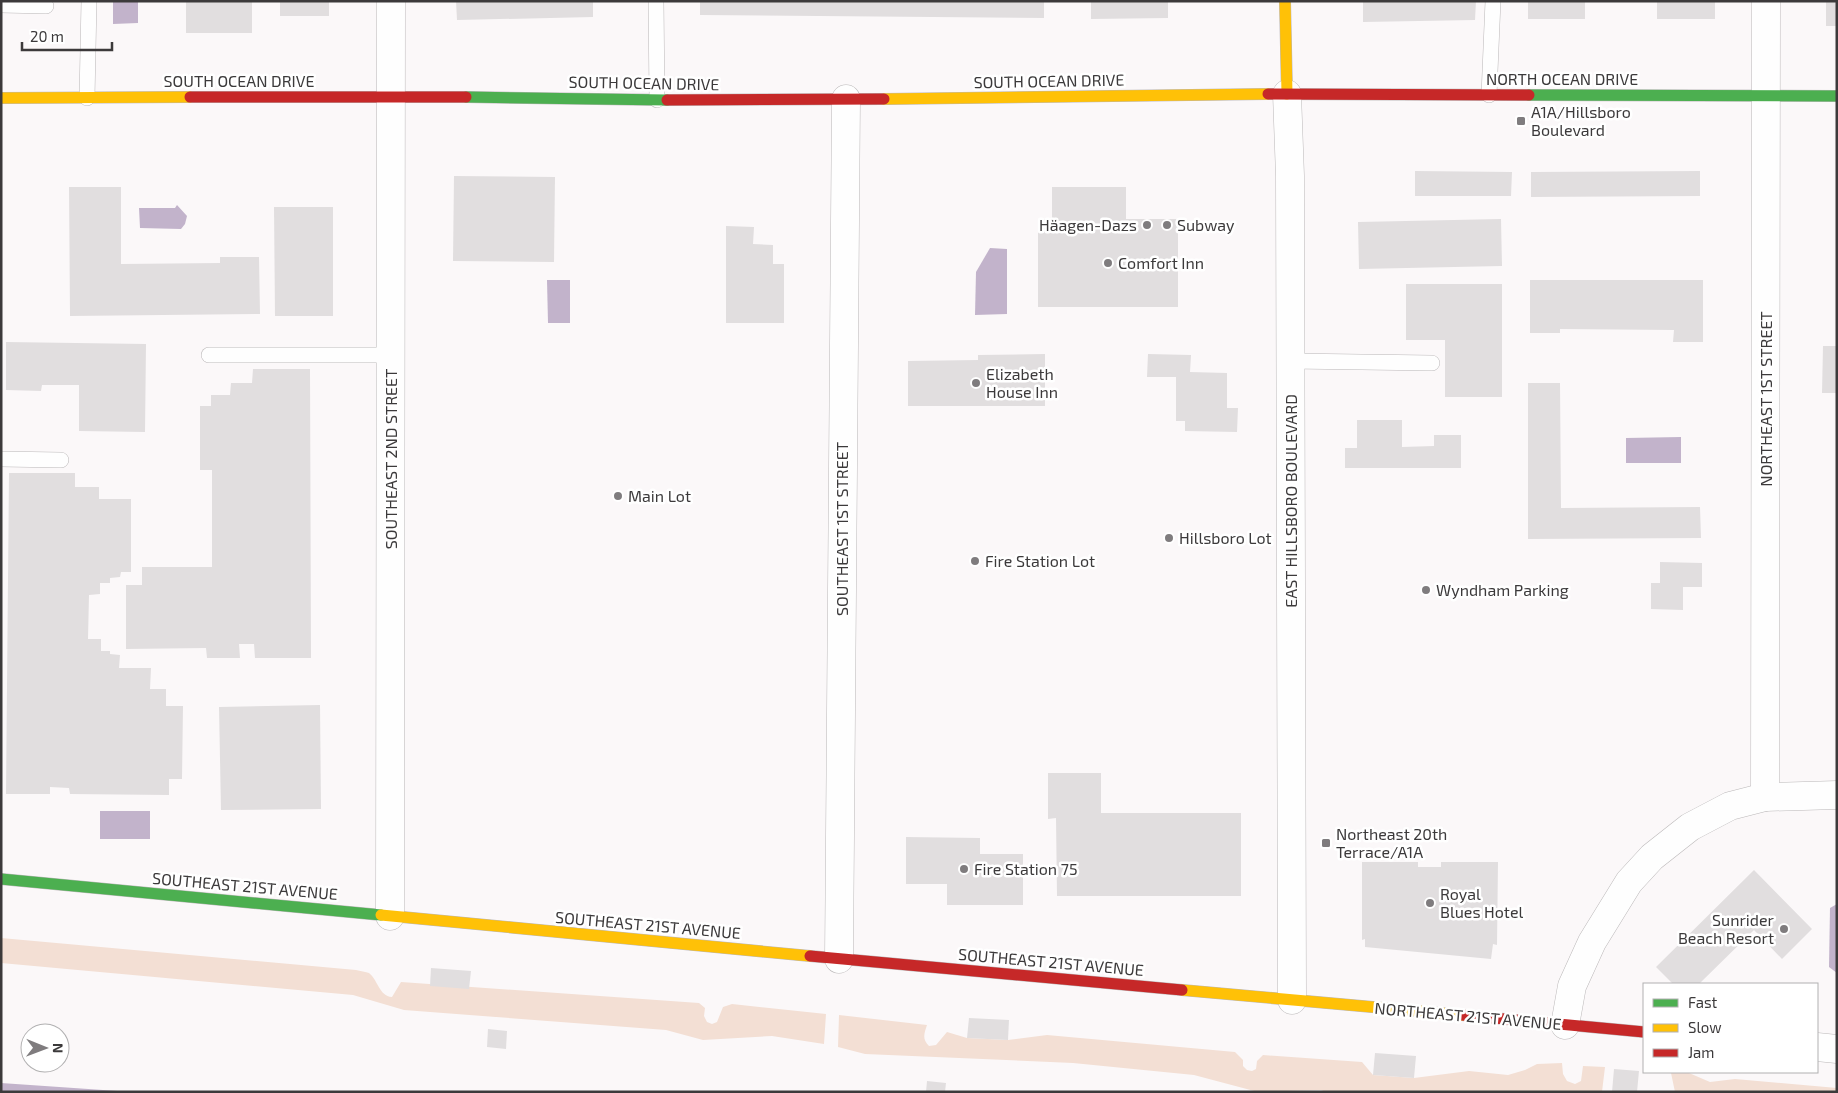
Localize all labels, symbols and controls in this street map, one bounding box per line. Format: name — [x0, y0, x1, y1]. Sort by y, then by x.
scale bar — [22, 20, 112, 52]
text: 20 m — [30, 27, 64, 45]
street label: NORTH OCEAN DRIVE — [1486, 69, 1638, 88]
street label: SOUTH OCEAN DRIVE — [973, 70, 1125, 91]
street label: SOUTH OCEAN DRIVE — [164, 71, 314, 90]
street label: SOUTH OCEAN DRIVE — [568, 72, 720, 93]
place label: A1A/Hillsboro Boulevard — [1531, 102, 1631, 139]
marker: A1A/Hillsboro Boulevard — [1515, 115, 1527, 127]
place label: Häagen-Dazs — [1039, 215, 1137, 234]
place label: Subway — [1177, 215, 1235, 234]
marker: Häagen-Dazs — [1141, 219, 1153, 231]
marker: Subway — [1161, 219, 1173, 231]
place label: Comfort Inn — [1118, 253, 1204, 272]
marker: Comfort Inn — [1102, 257, 1114, 269]
street label: NORTHEAST 1ST STREET — [1756, 311, 1775, 487]
place label: Elizabeth House Inn — [986, 364, 1058, 401]
street label: SOUTHEAST 2ND STREET — [381, 369, 400, 549]
marker: Elizabeth House Inn — [970, 377, 982, 389]
street label: EAST HILLSBORO BOULEVARD — [1281, 394, 1300, 608]
street label: SOUTHEAST 1ST STREET — [832, 442, 851, 616]
place label: Main Lot — [628, 486, 691, 505]
marker: Main Lot — [612, 490, 624, 502]
place label: Hillsboro Lot — [1179, 528, 1272, 547]
marker: Hillsboro Lot — [1163, 532, 1175, 544]
place label: Fire Station Lot — [985, 551, 1095, 570]
marker: Fire Station Lot — [969, 555, 981, 567]
place label: Wyndham Parking — [1436, 580, 1569, 599]
marker: Wyndham Parking — [1420, 584, 1432, 596]
place label: Northeast 20th Terrace/A1A — [1336, 824, 1447, 861]
marker: Northeast 20th Terrace/A1A — [1320, 837, 1332, 849]
place label: Fire Station 75 — [974, 859, 1078, 878]
marker: Fire Station 75 — [958, 863, 970, 875]
street label: SOUTHEAST 21ST AVENUE — [151, 868, 339, 903]
place label: Royal Blues Hotel — [1440, 884, 1524, 921]
marker: Royal Blues Hotel — [1424, 897, 1436, 909]
street label: SOUTHEAST 21ST AVENUE — [554, 907, 742, 942]
place label: Sunrider Beach Resort — [1678, 910, 1775, 947]
marker: Sunrider Beach Resort — [1778, 923, 1790, 935]
street label: SOUTHEAST 21ST AVENUE — [957, 944, 1145, 979]
legend — [1643, 983, 1818, 1073]
text: Fast — [1688, 993, 1718, 1011]
street label: NORTHEAST 21ST AVENUE — [1374, 998, 1562, 1033]
text: Slow — [1688, 1018, 1722, 1036]
north arrow — [20, 1023, 70, 1073]
text: N — [50, 1043, 67, 1053]
text: Jam — [1688, 1043, 1714, 1061]

